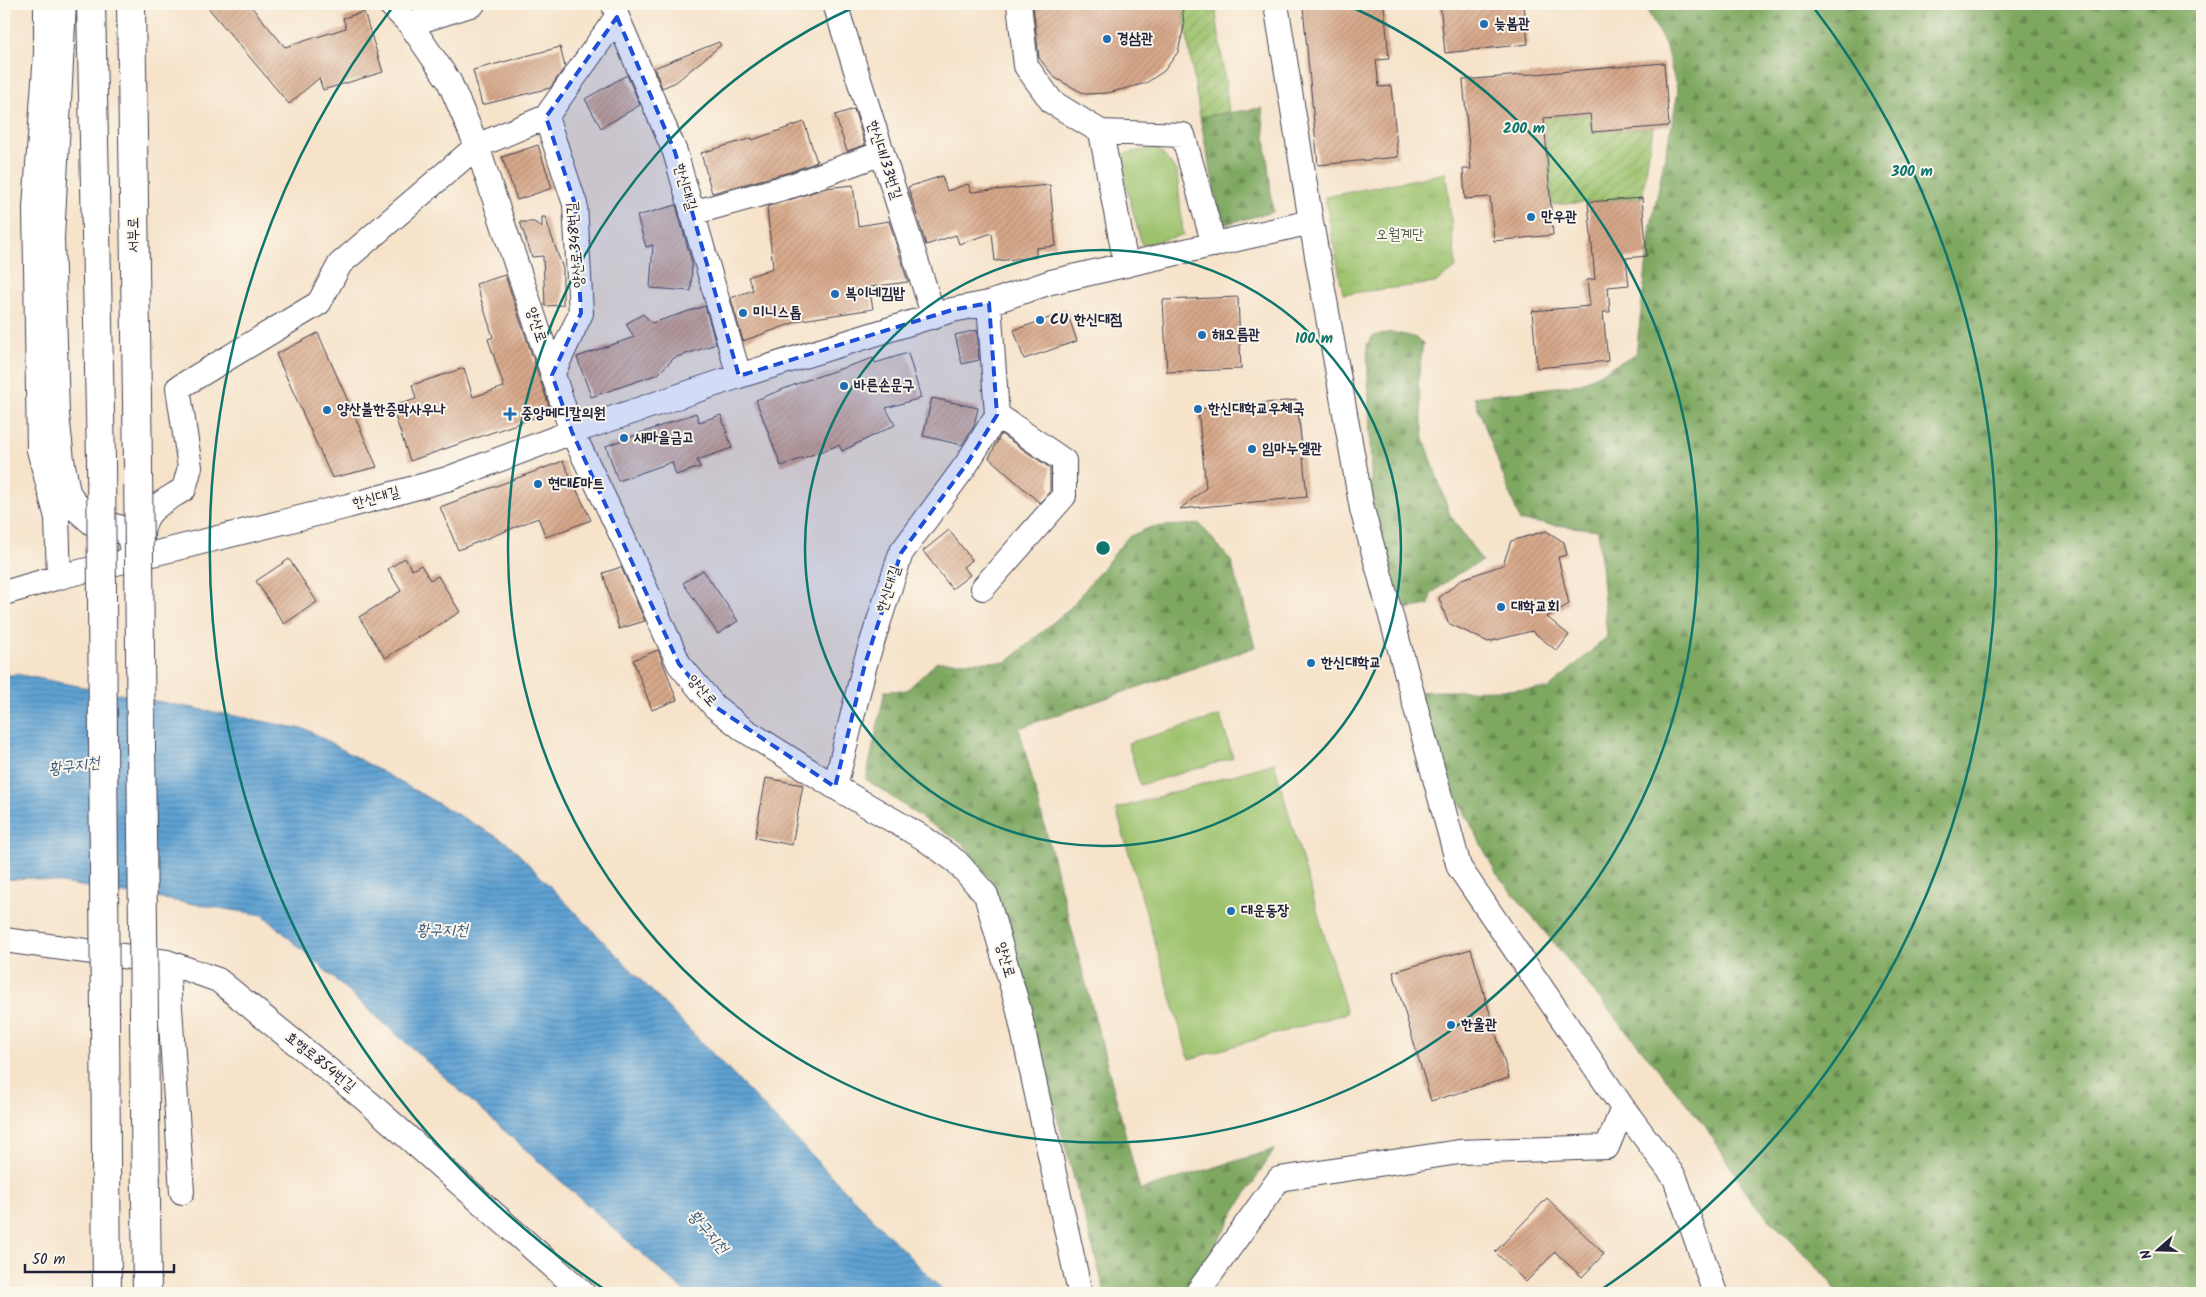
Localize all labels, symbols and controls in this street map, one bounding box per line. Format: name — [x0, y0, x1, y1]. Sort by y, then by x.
place label: 늦봄관 — [1494, 12, 1530, 36]
marker: 늦봄관 — [1478, 18, 1490, 30]
place label: 경삼관 — [1117, 27, 1153, 51]
marker: 경삼관 — [1101, 33, 1113, 45]
street label: 한신대133번길 — [860, 117, 908, 203]
text: 200 m — [1503, 117, 1545, 141]
street label: 한신대길 — [667, 160, 703, 214]
text: 300 m — [1890, 160, 1933, 184]
street label: 양산로348번길 — [560, 201, 592, 289]
place label: 만우관 — [1541, 205, 1577, 229]
marker: 만우관 — [1525, 211, 1537, 223]
street label: 서부로 — [122, 217, 146, 253]
park label: 오월계단 — [1376, 223, 1424, 247]
place label: 복이네김밥 — [845, 282, 905, 306]
marker: 복이네김밥 — [829, 288, 841, 300]
place label: 미니스톱 — [753, 301, 801, 325]
street label: 양산로 — [519, 304, 553, 346]
marker: 미니스톱 — [737, 307, 749, 319]
place label: CU 한신대점 — [1050, 308, 1122, 332]
marker: CU 한신대점 — [1034, 314, 1046, 326]
place label: 해오름관 — [1212, 323, 1260, 347]
text: 100 m — [1295, 327, 1333, 351]
marker: 해오름관 — [1196, 329, 1208, 341]
place label: 바른손문구 — [853, 374, 914, 398]
marker: 바른손문구 — [838, 380, 850, 392]
place label: 한신대학교우체국 — [1207, 397, 1305, 421]
place label: 양산불한증막사우나 — [337, 398, 447, 422]
place label: 중앙메디칼의원 — [521, 402, 606, 426]
marker: 한신대학교우체국 — [1192, 403, 1204, 415]
marker: 양산불한증막사우나 — [321, 404, 333, 416]
marker: 중앙메디칼의원 — [503, 407, 517, 421]
place label: 새마을금고 — [633, 426, 694, 450]
marker: 새마을금고 — [618, 432, 630, 444]
place label: 임마누엘관 — [1262, 437, 1322, 461]
marker: 임마누엘관 — [1246, 443, 1258, 455]
place label: 현대E마트 — [548, 472, 605, 496]
marker: 현대E마트 — [532, 478, 544, 490]
street label: 한신대길 — [350, 480, 402, 516]
centre of rings — [1094, 539, 1112, 557]
street label: 한신대길 — [870, 562, 908, 616]
place label: 대학교회 — [1511, 595, 1559, 619]
marker: 대학교회 — [1495, 601, 1507, 613]
place label: 한신대학교 — [1320, 651, 1381, 675]
marker: 한신대학교 — [1305, 657, 1317, 669]
street label: 양산로 — [681, 669, 723, 713]
water label: 황구지천 — [47, 750, 103, 782]
place label: 대운동장 — [1241, 899, 1289, 923]
marker: 대운동장 — [1225, 905, 1237, 917]
water label: 황구지천 — [416, 918, 470, 943]
street label: 양산로 — [988, 939, 1022, 981]
place label: 한울관 — [1460, 1013, 1497, 1037]
marker: 한울관 — [1445, 1019, 1457, 1031]
street label: 효행로854번길 — [279, 1026, 361, 1098]
water label: 황구지천 — [682, 1204, 736, 1261]
north arrow — [2134, 1224, 2184, 1274]
scale bar — [25, 1242, 174, 1274]
text: N — [2135, 1246, 2159, 1262]
text: 50 m — [32, 1248, 66, 1272]

